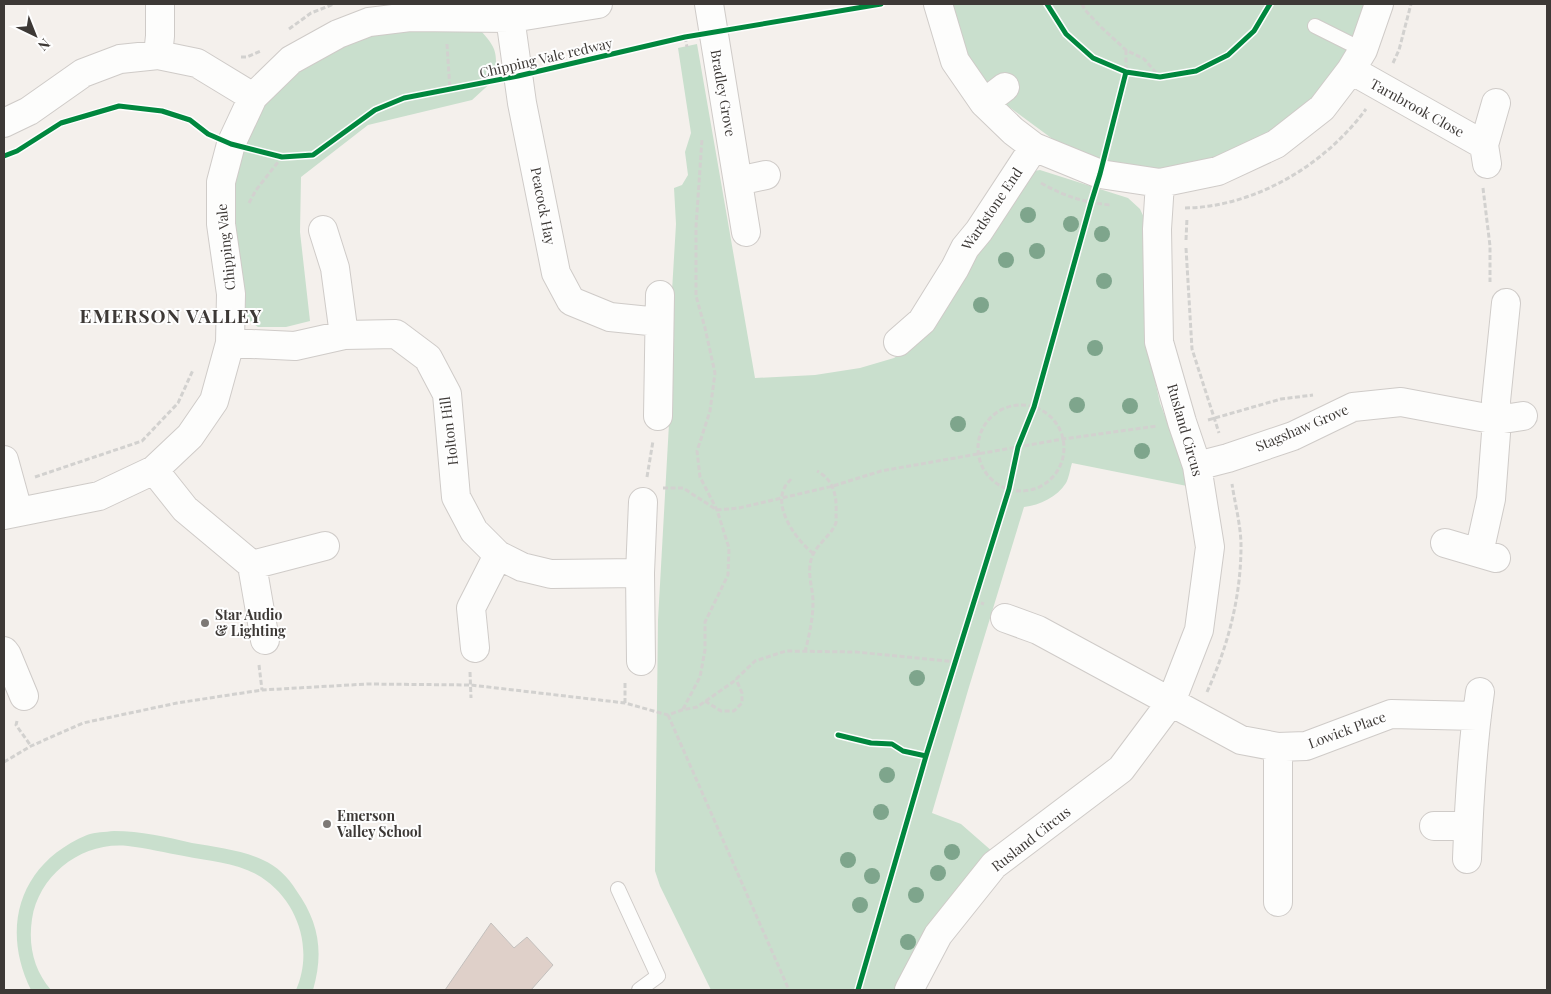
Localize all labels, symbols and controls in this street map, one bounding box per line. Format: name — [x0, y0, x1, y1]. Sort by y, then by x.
north arrow — [10, 10, 60, 60]
street label: Chipping Vale redway — [477, 33, 614, 82]
text: N — [34, 34, 54, 55]
street label: Bradley Grove — [706, 48, 741, 138]
street label: Tarnbrook Close — [1367, 74, 1468, 141]
street label: Wardstone End — [956, 164, 1026, 255]
street label: Peacock Hay — [527, 165, 560, 246]
street label: Chipping Vale — [212, 203, 239, 291]
district label: EMERSON VALLEY — [80, 302, 262, 328]
street label: Rusland Circus — [1163, 381, 1208, 478]
street label: Holton Hill — [435, 396, 462, 466]
street label: Stagshaw Grove — [1252, 399, 1351, 456]
place label: Star Audio & Lighting — [215, 605, 286, 640]
marker: Star Audio & Lighting — [199, 617, 211, 629]
street label: Lowick Place — [1305, 707, 1388, 752]
street label: Rusland Circus — [987, 802, 1074, 875]
place label: Emerson Valley School — [336, 806, 423, 841]
marker: Emerson Valley School — [321, 818, 333, 830]

